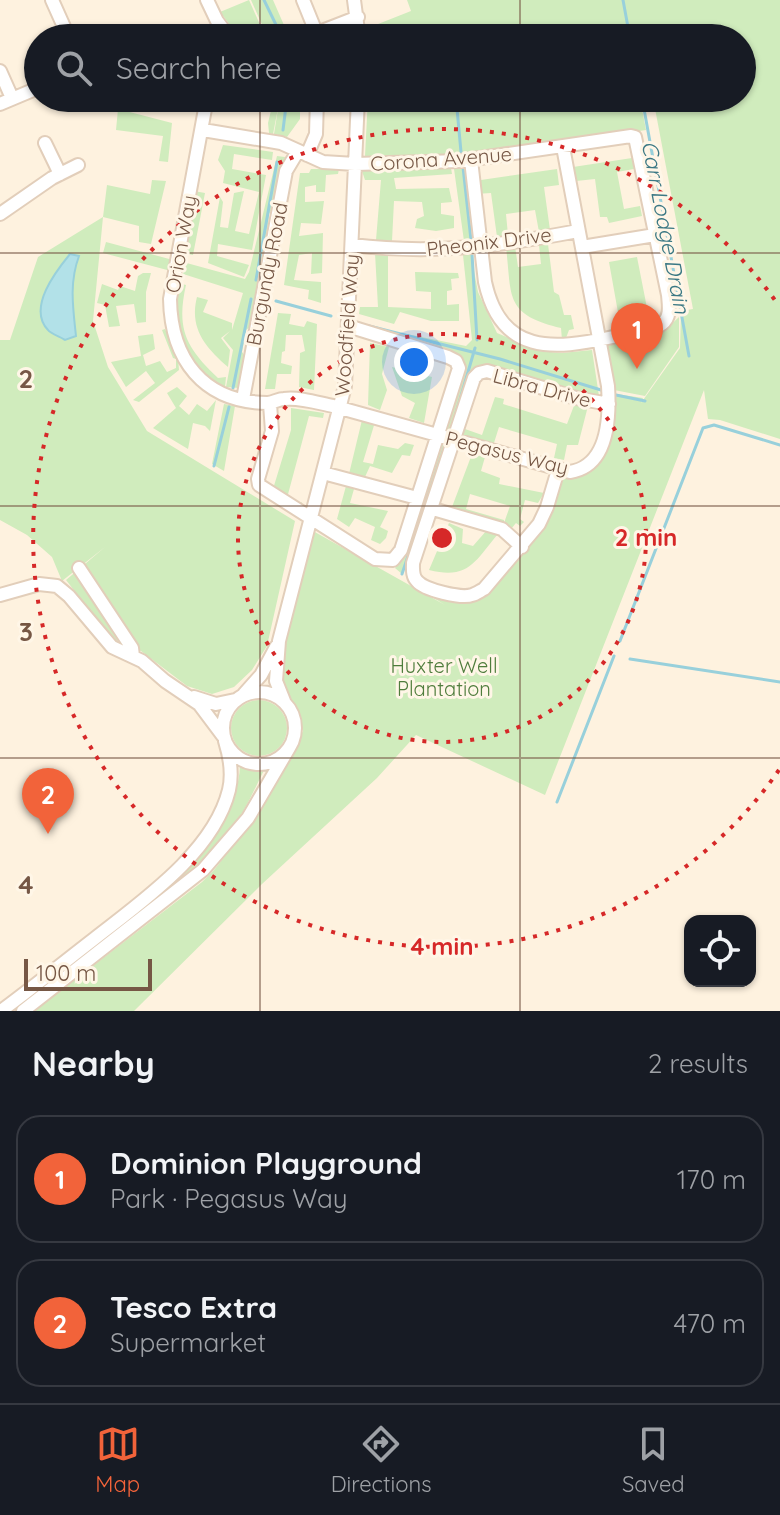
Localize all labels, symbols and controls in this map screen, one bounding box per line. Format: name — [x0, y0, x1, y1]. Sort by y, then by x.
search box — [24, 24, 756, 112]
icon: search — [52, 46, 96, 90]
text: Search here — [116, 49, 282, 87]
water label: Carr Lodge Drain — [636, 138, 697, 317]
street label: Corona Avenue — [369, 141, 513, 176]
street label: Orion Way — [160, 193, 201, 295]
street label: Burgundy Road — [240, 200, 293, 348]
street label: Pheonix Drive — [425, 221, 553, 262]
street label: Woodfield Way — [329, 253, 364, 397]
pin: 1 — [611, 303, 663, 369]
your location — [394, 342, 434, 382]
text: 2 — [19, 362, 33, 395]
street label: Libra Drive — [490, 362, 594, 413]
street label: Pegasus Way — [443, 425, 571, 480]
text: 2 min — [615, 522, 677, 552]
centre of rings — [428, 524, 456, 552]
text: 3 — [19, 615, 33, 648]
park label: Huxter Well Plantation — [390, 653, 498, 701]
pin: 2 — [22, 768, 74, 834]
text: 4 — [18, 868, 34, 901]
map controls — [684, 915, 756, 987]
button: locate — [684, 915, 756, 987]
text: 4 min — [411, 931, 473, 961]
scale bar — [24, 955, 152, 991]
text: 100 m — [36, 959, 96, 987]
text: Nearby — [32, 1042, 155, 1085]
text: 2 results — [648, 1047, 748, 1080]
text: Dominion Playground — [110, 1144, 422, 1182]
text: 1 — [55, 1163, 65, 1196]
text: 170 m — [677, 1163, 746, 1196]
text: Park · Pegasus Way — [110, 1182, 348, 1215]
text: Tesco Extra — [110, 1288, 277, 1326]
text: 2 — [53, 1307, 67, 1340]
text: 470 m — [673, 1307, 746, 1340]
text: Supermarket — [110, 1326, 266, 1359]
tab: Map — [95, 1422, 140, 1498]
tab: Directions — [331, 1422, 431, 1498]
tab: Saved — [622, 1422, 685, 1498]

